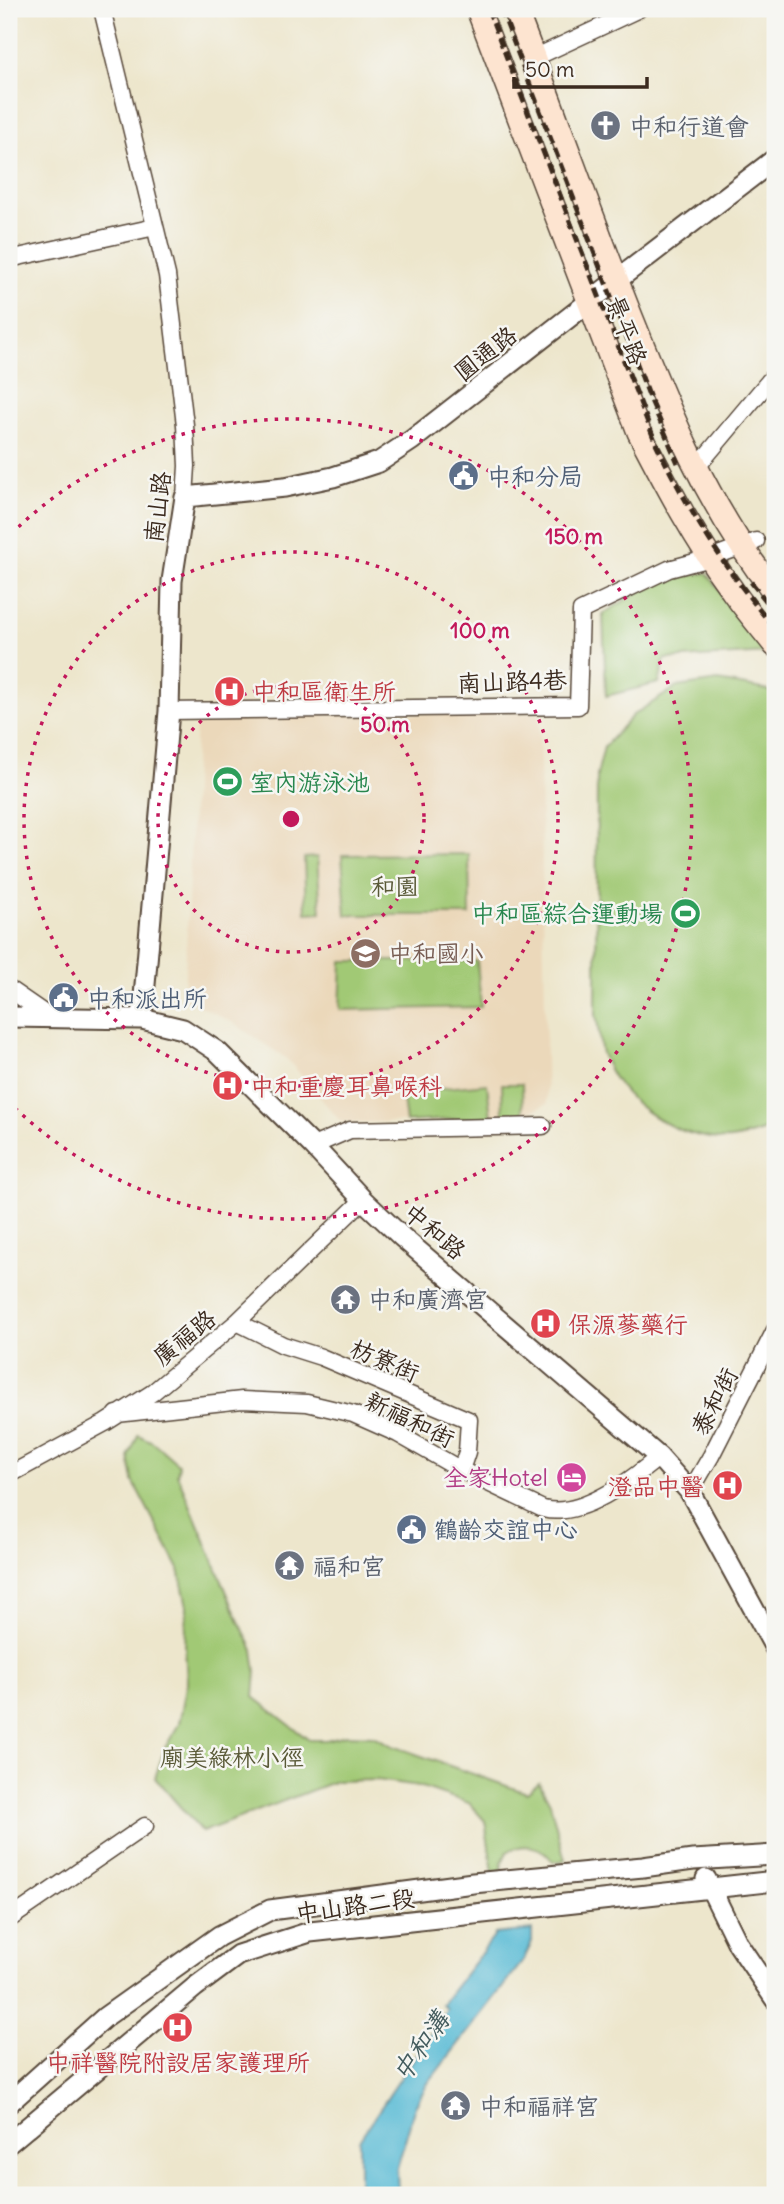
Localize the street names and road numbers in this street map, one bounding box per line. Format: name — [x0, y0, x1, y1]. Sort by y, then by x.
street label: 景平路 — [600, 291, 654, 369]
street label: 圓通路 — [447, 319, 523, 387]
street label: 南山路 — [138, 469, 176, 545]
street label: 南山路4巷 — [457, 664, 567, 698]
street label: 中和路 — [398, 1196, 472, 1266]
street label: 廣福路 — [147, 1303, 221, 1371]
street label: 枋寮街 — [346, 1332, 424, 1388]
street label: 泰和街 — [684, 1362, 744, 1440]
street label: 新福和街 — [360, 1384, 460, 1454]
street label: 中山路二段 — [293, 1882, 417, 1928]

